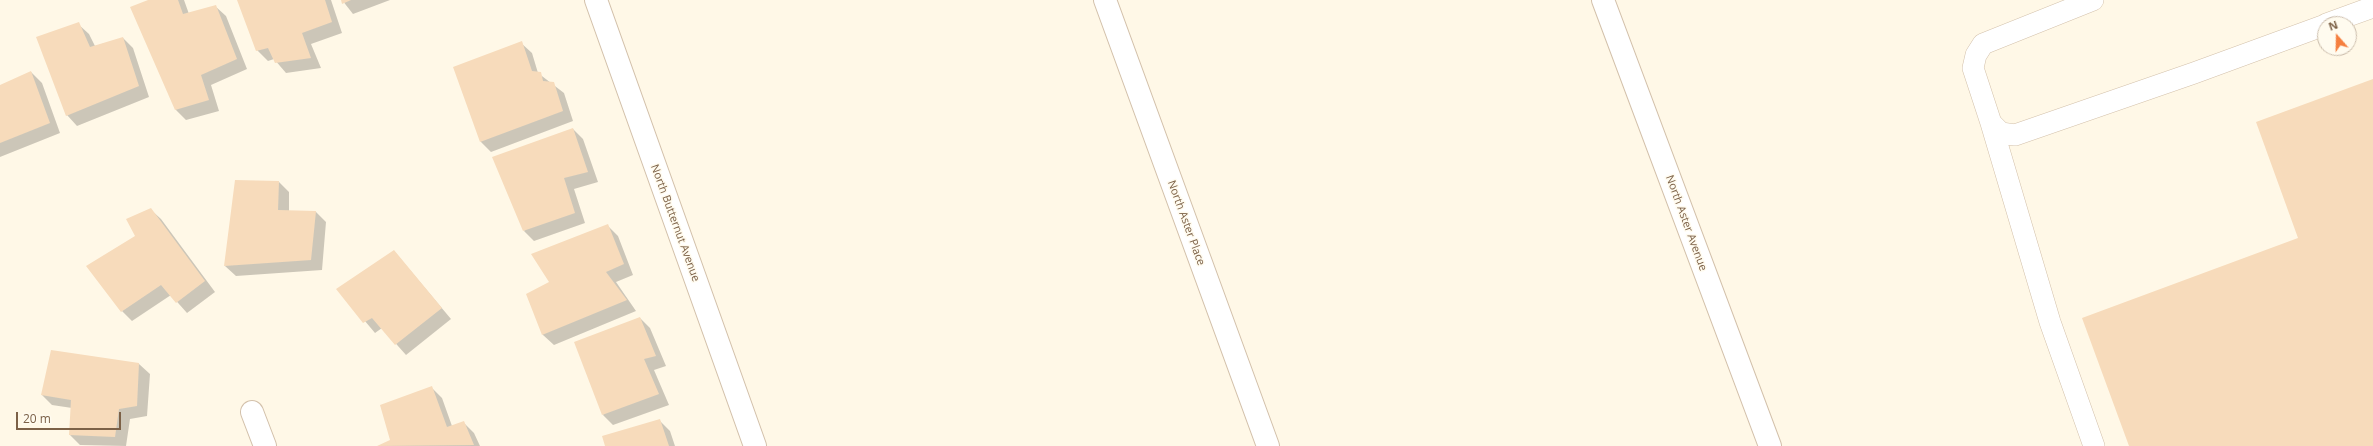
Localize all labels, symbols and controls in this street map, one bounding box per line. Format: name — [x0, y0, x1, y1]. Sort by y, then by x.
north arrow — [2317, 16, 2357, 56]
text: N — [2326, 17, 2340, 34]
street label: North Butternut Avenue — [648, 163, 702, 283]
street label: North Aster Avenue — [1663, 173, 1709, 273]
street label: North Aster Place — [1164, 179, 1208, 267]
scale bar — [18, 404, 123, 430]
text: 20 m — [23, 410, 51, 427]

